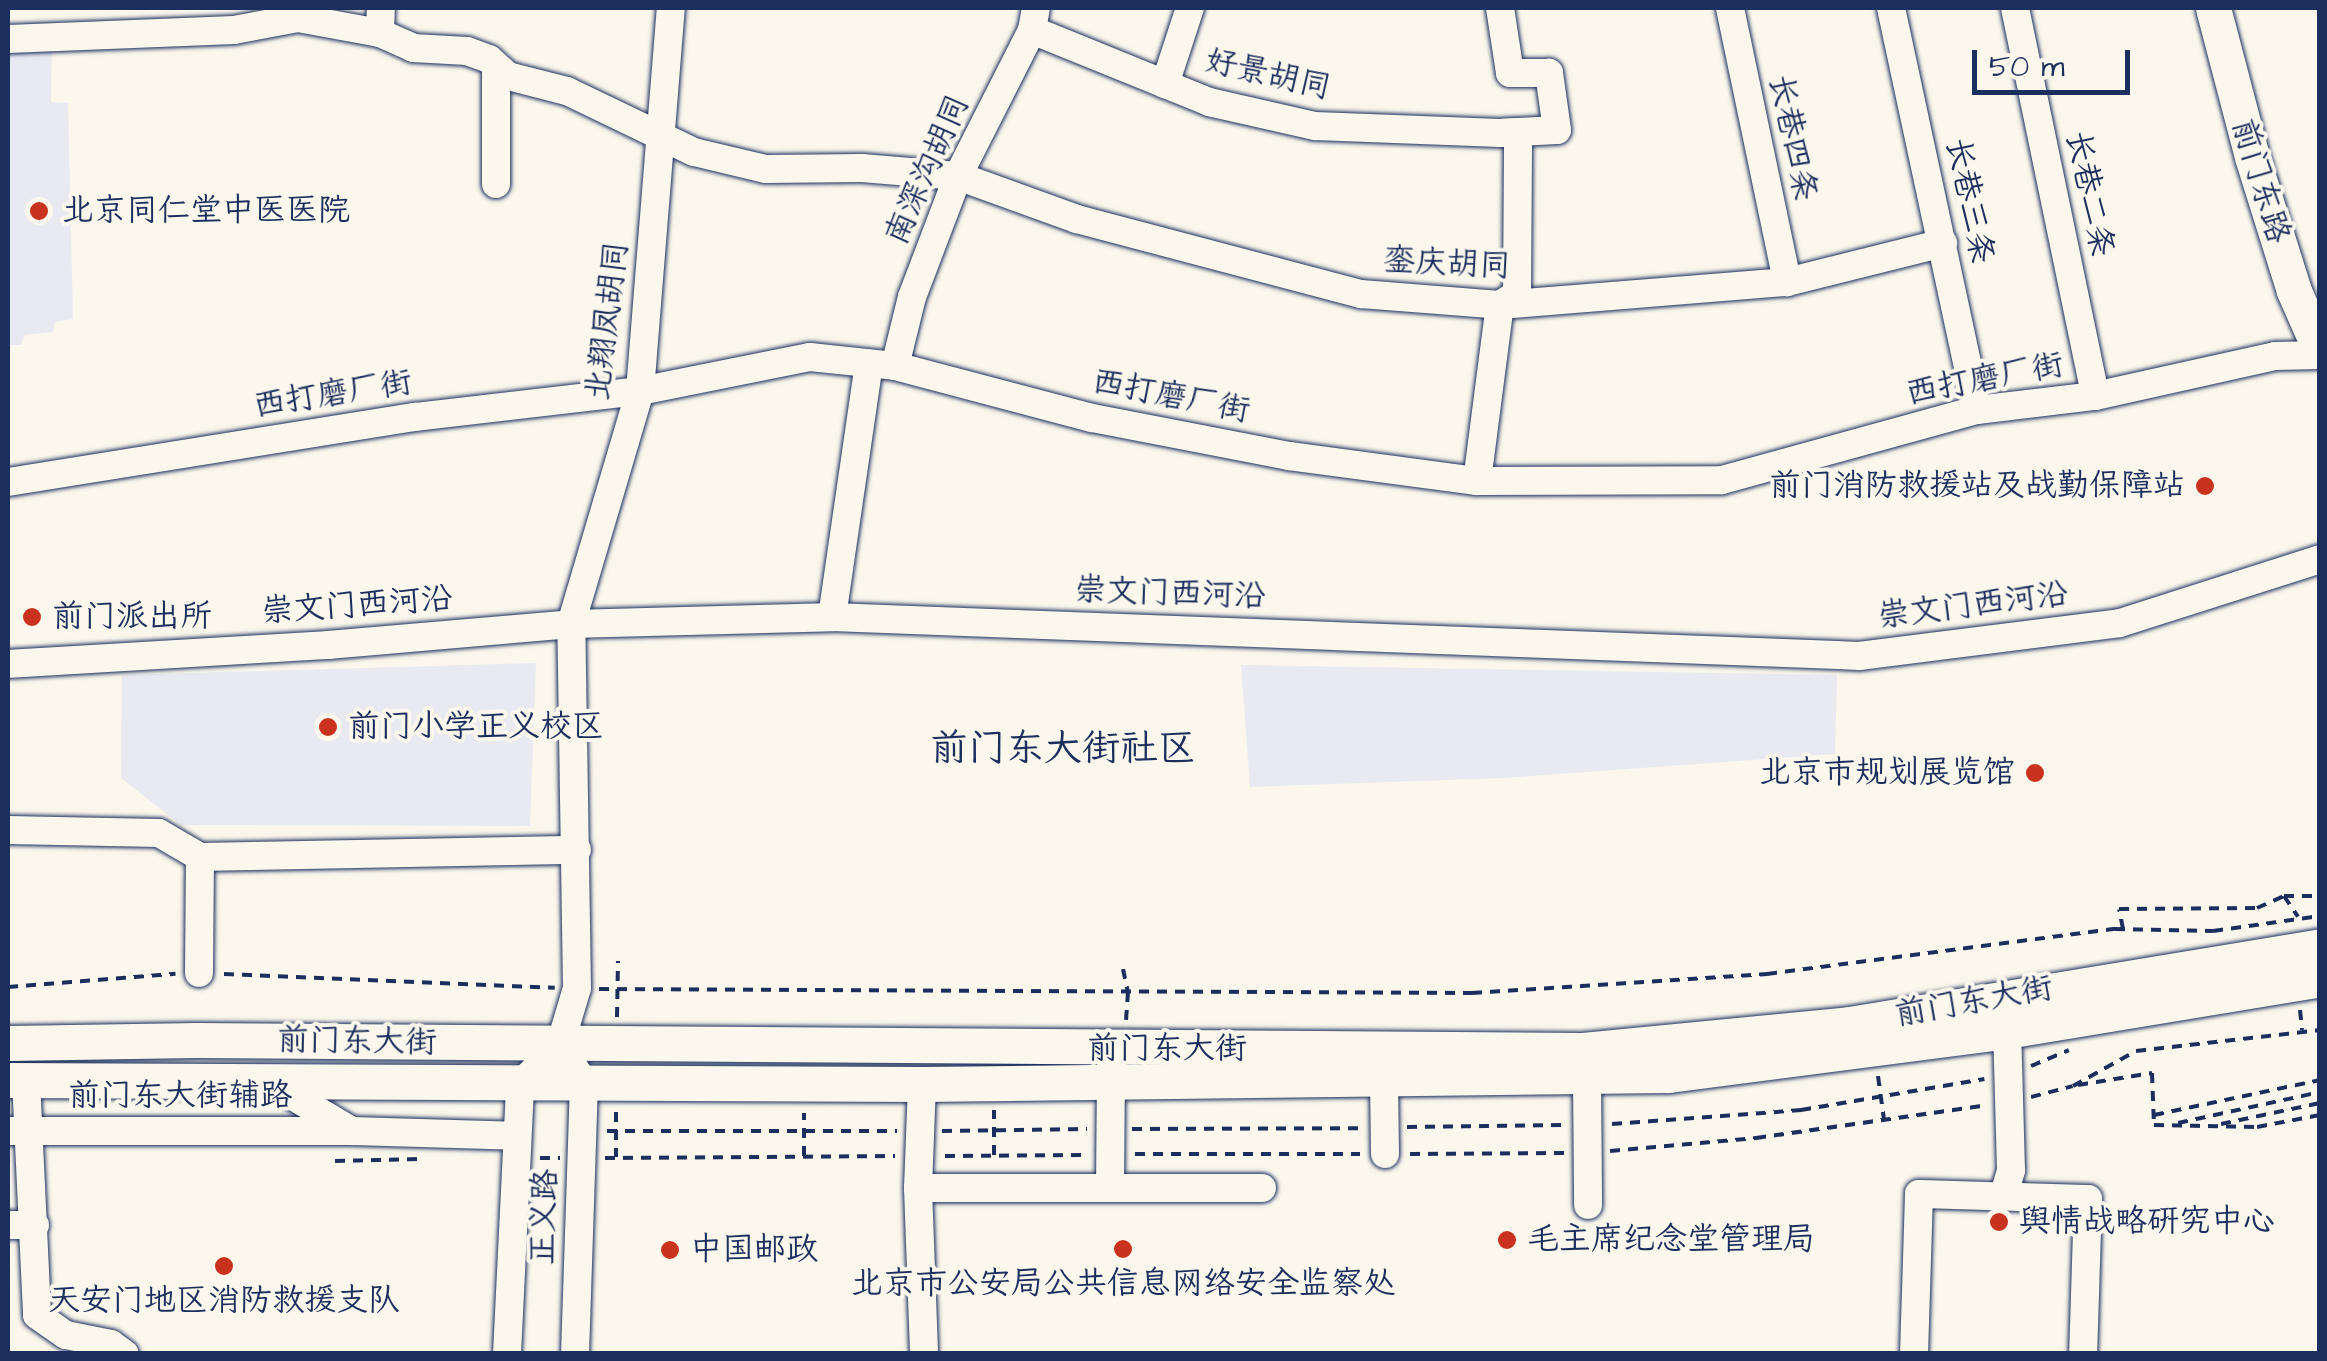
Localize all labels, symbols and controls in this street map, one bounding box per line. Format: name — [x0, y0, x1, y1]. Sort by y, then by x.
scale bar — [1977, 30, 2134, 92]
street label: 好景胡同 — [1201, 42, 1335, 108]
text: 50 m — [1989, 46, 2065, 88]
street label: 长巷四条 — [1760, 71, 1824, 205]
street label: 南深沟胡同 — [878, 89, 978, 251]
street label: 前门东路 — [2223, 114, 2297, 248]
street label: 长巷二条 — [2057, 127, 2121, 261]
street label: 长巷三条 — [1937, 134, 2001, 268]
place label: 北京同仁堂中医医院 — [62, 192, 350, 230]
marker: 北京同仁堂中医医院 — [26, 198, 52, 224]
street label: 北翔凤胡同 — [579, 239, 637, 403]
street label: 銮庆胡同 — [1382, 241, 1512, 287]
street label: 西打磨厂街 — [1903, 346, 2067, 414]
street label: 西打磨厂街 — [1089, 363, 1253, 431]
street label: 西打磨厂街 — [251, 364, 415, 426]
place label: 前门消防救援站及战勤保障站 — [1769, 467, 2185, 505]
marker: 前门消防救援站及战勤保障站 — [2194, 475, 2216, 497]
street label: 崇文门西河沿 — [1073, 571, 1267, 617]
street label: 崇文门西河沿 — [1875, 575, 2071, 637]
street label: 崇文门西河沿 — [260, 580, 454, 632]
place label: 前门派出所 — [52, 598, 212, 636]
marker: 前门派出所 — [21, 606, 43, 628]
place label: 前门小学正义校区 — [348, 708, 604, 746]
marker: 前门小学正义校区 — [317, 716, 339, 738]
district label: 前门东大街社区 — [930, 727, 1196, 773]
place label: 北京市规划展览馆 — [1759, 754, 2015, 792]
marker: 北京市规划展览馆 — [2024, 762, 2046, 784]
street label: 前门东大街 — [1892, 969, 2056, 1035]
street label: 前门东大街 — [277, 1021, 437, 1063]
street label: 前门东大街 — [1087, 1030, 1247, 1068]
street label: 前门东大街辅路 — [68, 1077, 292, 1115]
street label: 正义路 — [524, 1168, 566, 1266]
place label: 舆情战略研究中心 — [2019, 1203, 2275, 1241]
marker: 舆情战略研究中心 — [1988, 1211, 2010, 1233]
place label: 毛主席纪念堂管理局 — [1527, 1221, 1815, 1259]
marker: 毛主席纪念堂管理局 — [1496, 1229, 1518, 1251]
place label: 中国邮政 — [690, 1231, 818, 1269]
marker: 北京市公安局公共信息网络安全监察处 — [1112, 1238, 1134, 1260]
marker: 中国邮政 — [659, 1239, 681, 1261]
marker: 天安门地区消防救援支队 — [213, 1255, 235, 1277]
place label: 北京市公安局公共信息网络安全监察处 — [851, 1265, 1395, 1303]
place label: 天安门地区消防救援支队 — [48, 1282, 400, 1320]

